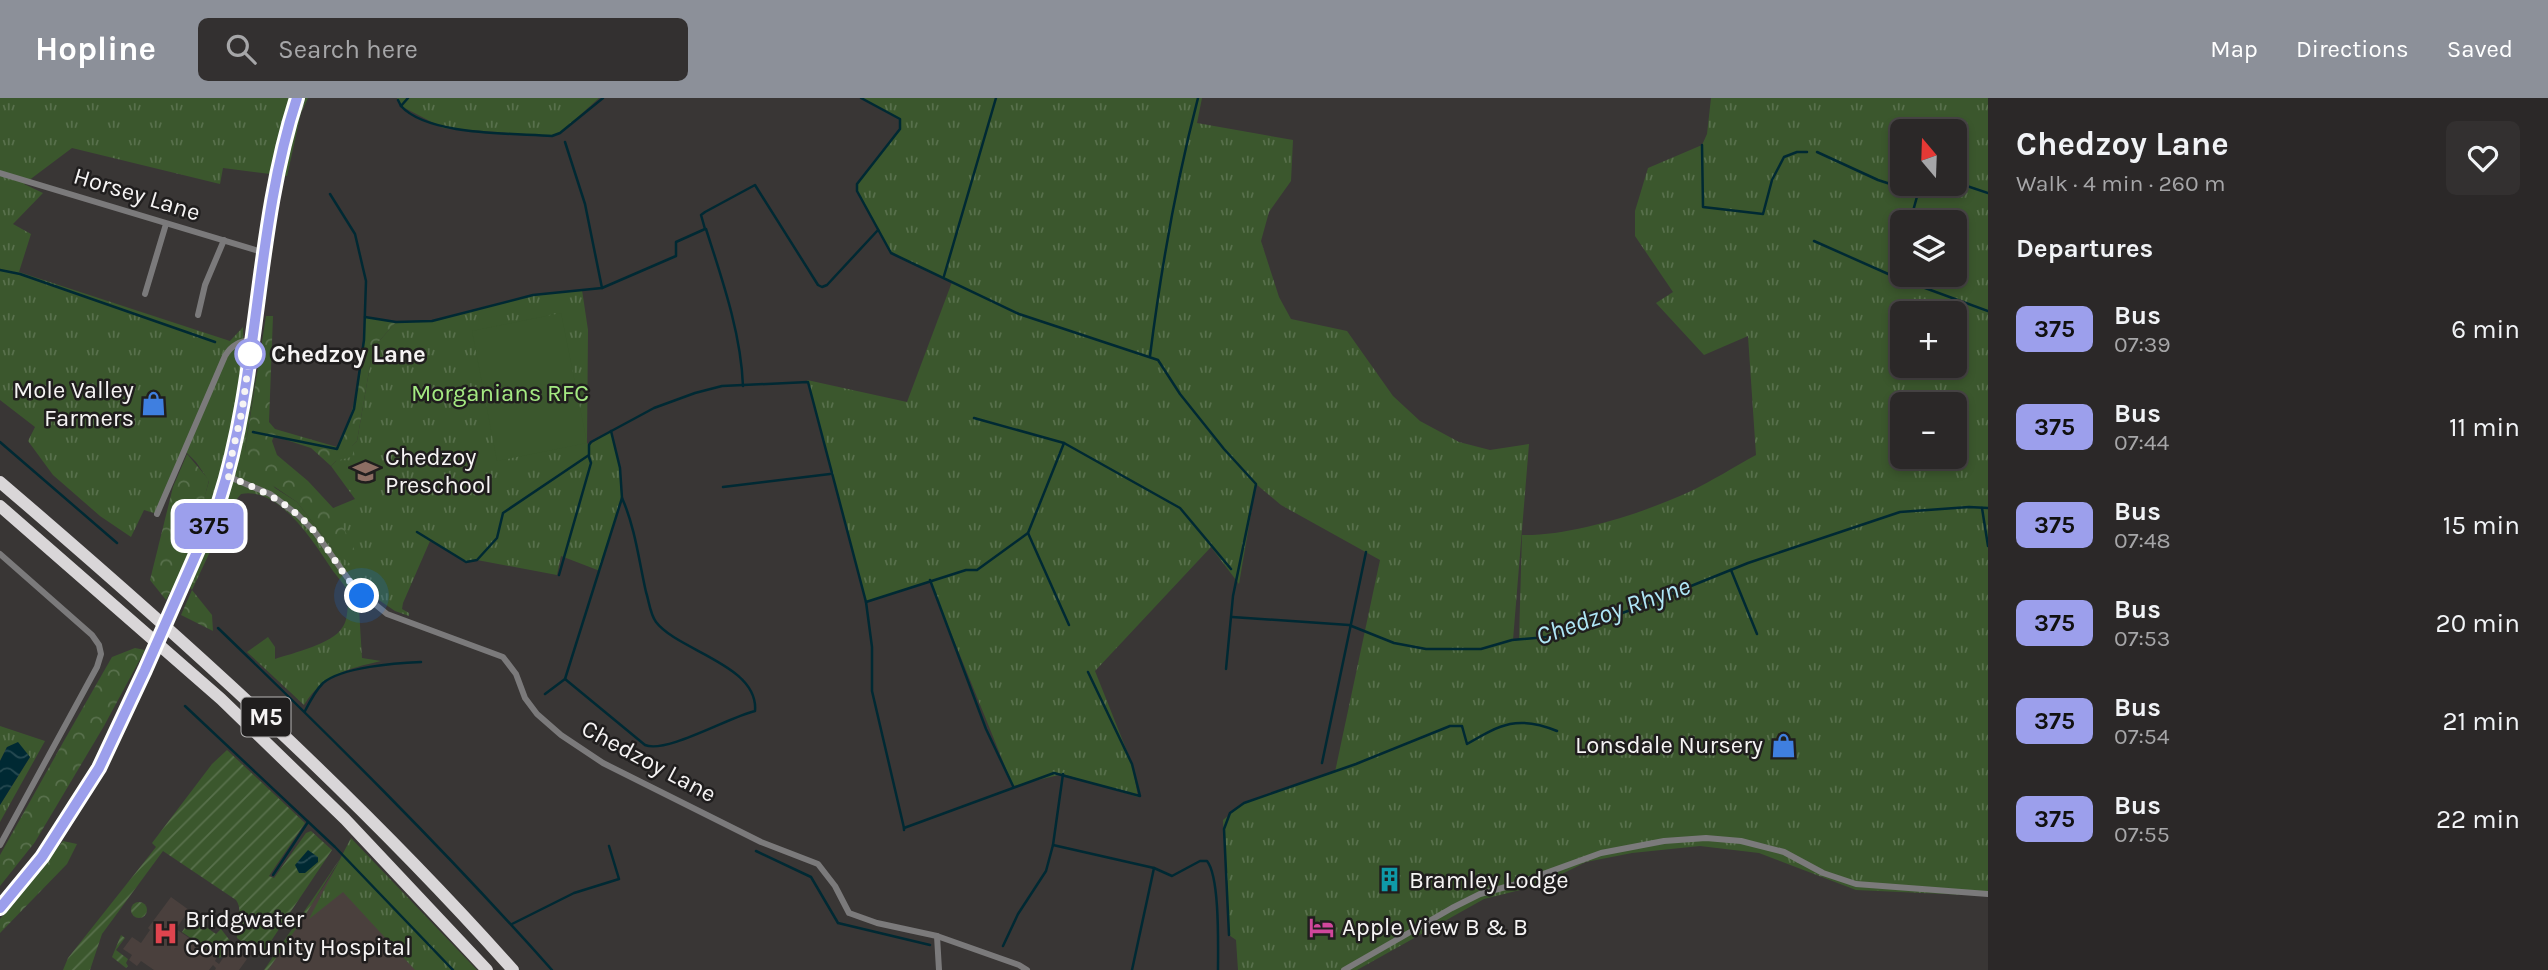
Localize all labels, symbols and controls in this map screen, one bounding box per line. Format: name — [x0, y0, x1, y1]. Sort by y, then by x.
search box — [198, 18, 688, 81]
text: Hopline — [35, 30, 156, 68]
icon: search — [222, 30, 260, 68]
text: Search here — [278, 34, 418, 65]
text: Map — [2210, 35, 2258, 63]
text: Directions — [2296, 35, 2409, 63]
text: Saved — [2447, 35, 2513, 63]
north arrow — [1890, 119, 1967, 196]
map controls — [1890, 119, 1967, 469]
button: heart — [2446, 121, 2520, 195]
text: Chedzoy Lane — [2016, 125, 2229, 163]
street label: Horsey Lane — [70, 161, 204, 227]
text: Walk · 4 min · 260 m — [2016, 170, 2226, 197]
button: layers — [1890, 210, 1967, 287]
text: Departures — [2016, 233, 2153, 264]
text: Bus — [2114, 300, 2161, 331]
button: + — [1890, 301, 1967, 378]
text: 6 min — [2451, 314, 2520, 345]
text: 375 — [2034, 315, 2075, 343]
text: 07:39 — [2114, 331, 2171, 358]
marker: Chedzoy Lane — [235, 339, 265, 369]
place label: Chedzoy Lane — [271, 340, 426, 368]
place label: Mole Valley Farmers — [13, 376, 134, 432]
park label: Morganians RFC — [411, 379, 589, 407]
shop icon: Mole Valley Farmers — [140, 390, 168, 418]
button: − — [1890, 392, 1967, 469]
text: Bus — [2114, 398, 2161, 429]
text: 11 min — [2449, 412, 2520, 443]
text: 375 — [2034, 413, 2075, 441]
text: 07:44 — [2114, 429, 2169, 456]
place label: Chedzoy Preschool — [385, 443, 492, 499]
school or university icon: Chedzoy Preschool — [351, 457, 379, 485]
text: Bus — [2114, 496, 2161, 527]
line badge: 375 — [169, 503, 249, 549]
text: 15 min — [2443, 510, 2520, 541]
text: 375 — [2034, 511, 2075, 539]
text: 375 — [189, 512, 229, 540]
text: 07:48 — [2114, 527, 2171, 554]
water label: Chedzoy Rhyne — [1532, 570, 1694, 652]
your location — [344, 578, 379, 613]
text: Bus — [2114, 594, 2161, 625]
text: 20 min — [2436, 608, 2520, 639]
text: 375 — [2034, 609, 2075, 637]
text: 07:53 — [2114, 625, 2170, 652]
text: Bus — [2114, 692, 2161, 723]
road number: M5 — [242, 698, 290, 736]
text: 21 min — [2442, 706, 2520, 737]
text: 375 — [2034, 707, 2075, 735]
street label: Chedzoy Lane — [577, 714, 721, 808]
text: 07:54 — [2114, 723, 2170, 750]
place label: Lonsdale Nursery — [1575, 731, 1763, 759]
shop icon: Lonsdale Nursery — [1769, 731, 1797, 759]
text: Bus — [2114, 790, 2161, 821]
text: 22 min — [2436, 804, 2520, 835]
text: 375 — [2034, 805, 2075, 833]
text: 07:55 — [2114, 821, 2170, 848]
building icon: Bramley Lodge — [1375, 866, 1403, 894]
place label: Bramley Lodge — [1409, 866, 1569, 894]
place label: Bridgwater Community Hospital — [185, 905, 412, 961]
hotel icon: Apple View B & B — [1308, 913, 1336, 941]
place label: Apple View B & B — [1342, 913, 1528, 941]
hospital icon: Bridgwater Community Hospital — [151, 919, 179, 947]

